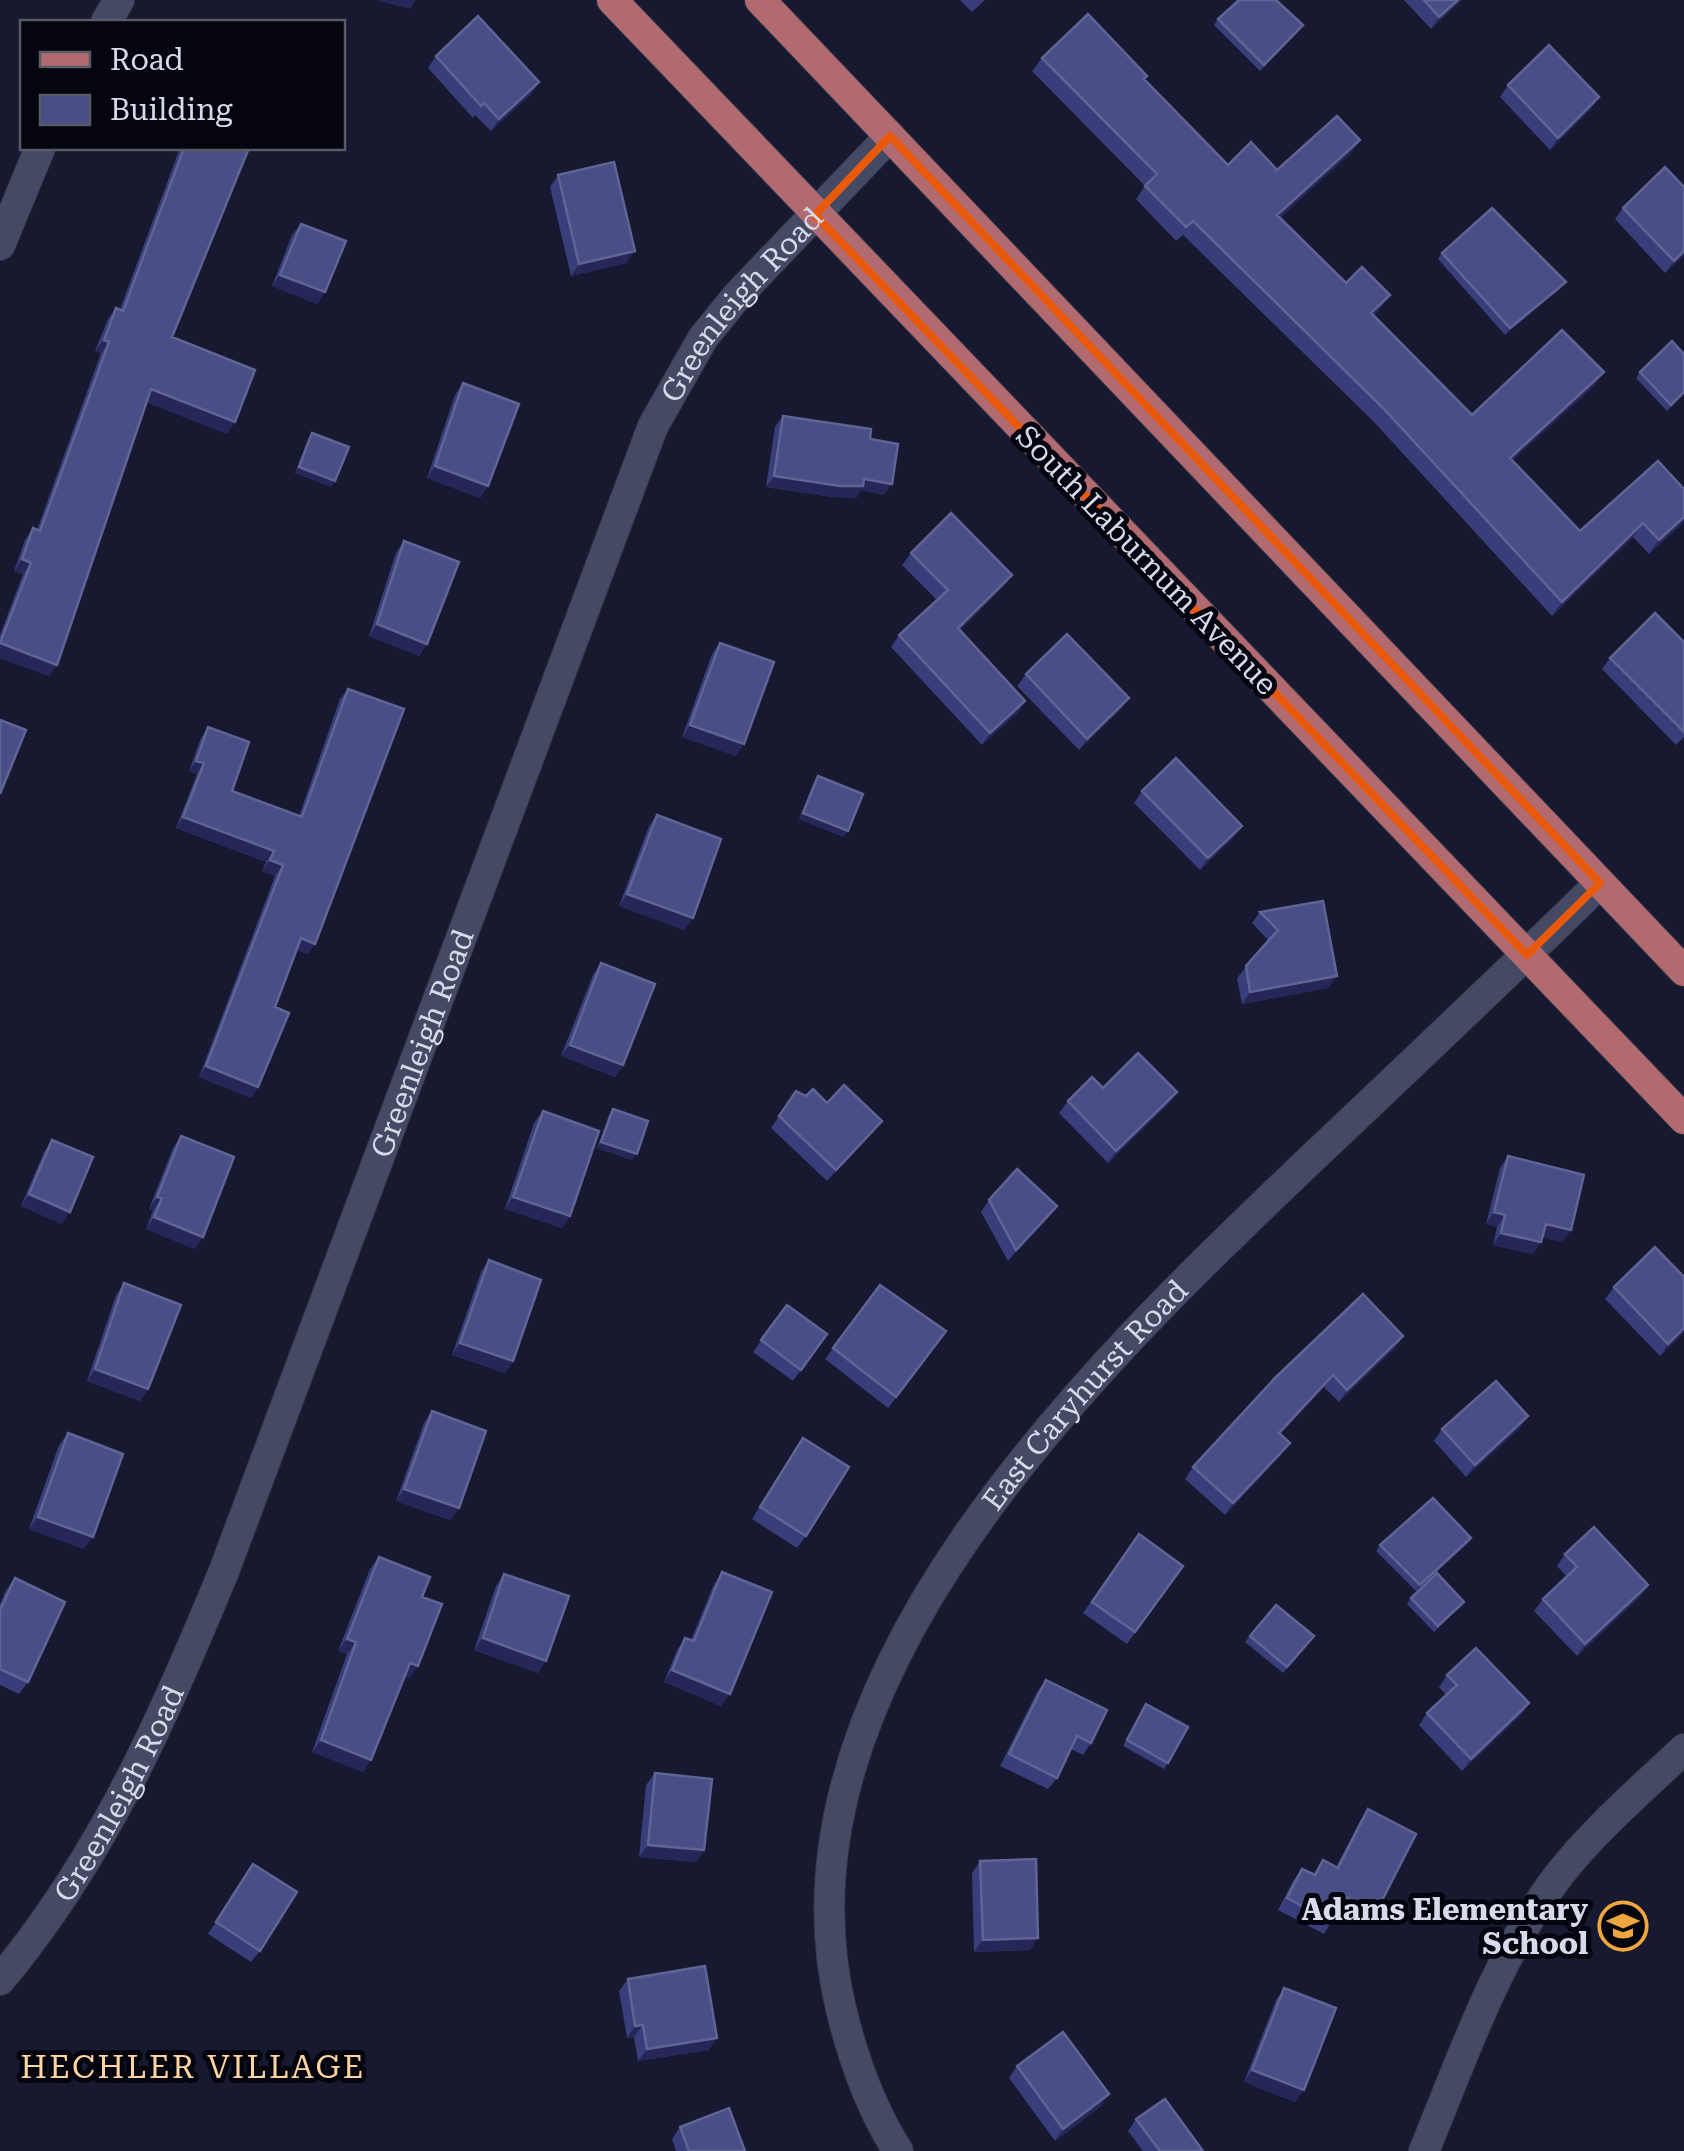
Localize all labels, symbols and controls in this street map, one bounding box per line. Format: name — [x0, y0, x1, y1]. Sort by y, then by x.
legend — [20, 20, 345, 150]
text: Road — [110, 42, 184, 77]
text: Building — [110, 92, 233, 127]
street label: Greenleigh Road — [653, 200, 830, 408]
street label: South Laburnum Avenue — [1009, 418, 1285, 702]
street label: Greenleigh Road — [363, 924, 480, 1162]
street label: East Caryhurst Road — [974, 1272, 1194, 1517]
street label: Greenleigh Road — [46, 1680, 191, 1908]
place label: Adams Elementary School — [1302, 1892, 1588, 1961]
school or university icon: Adams Elementary School — [1597, 1900, 1649, 1952]
district label: HECHLER VILLAGE — [20, 2048, 366, 2086]

